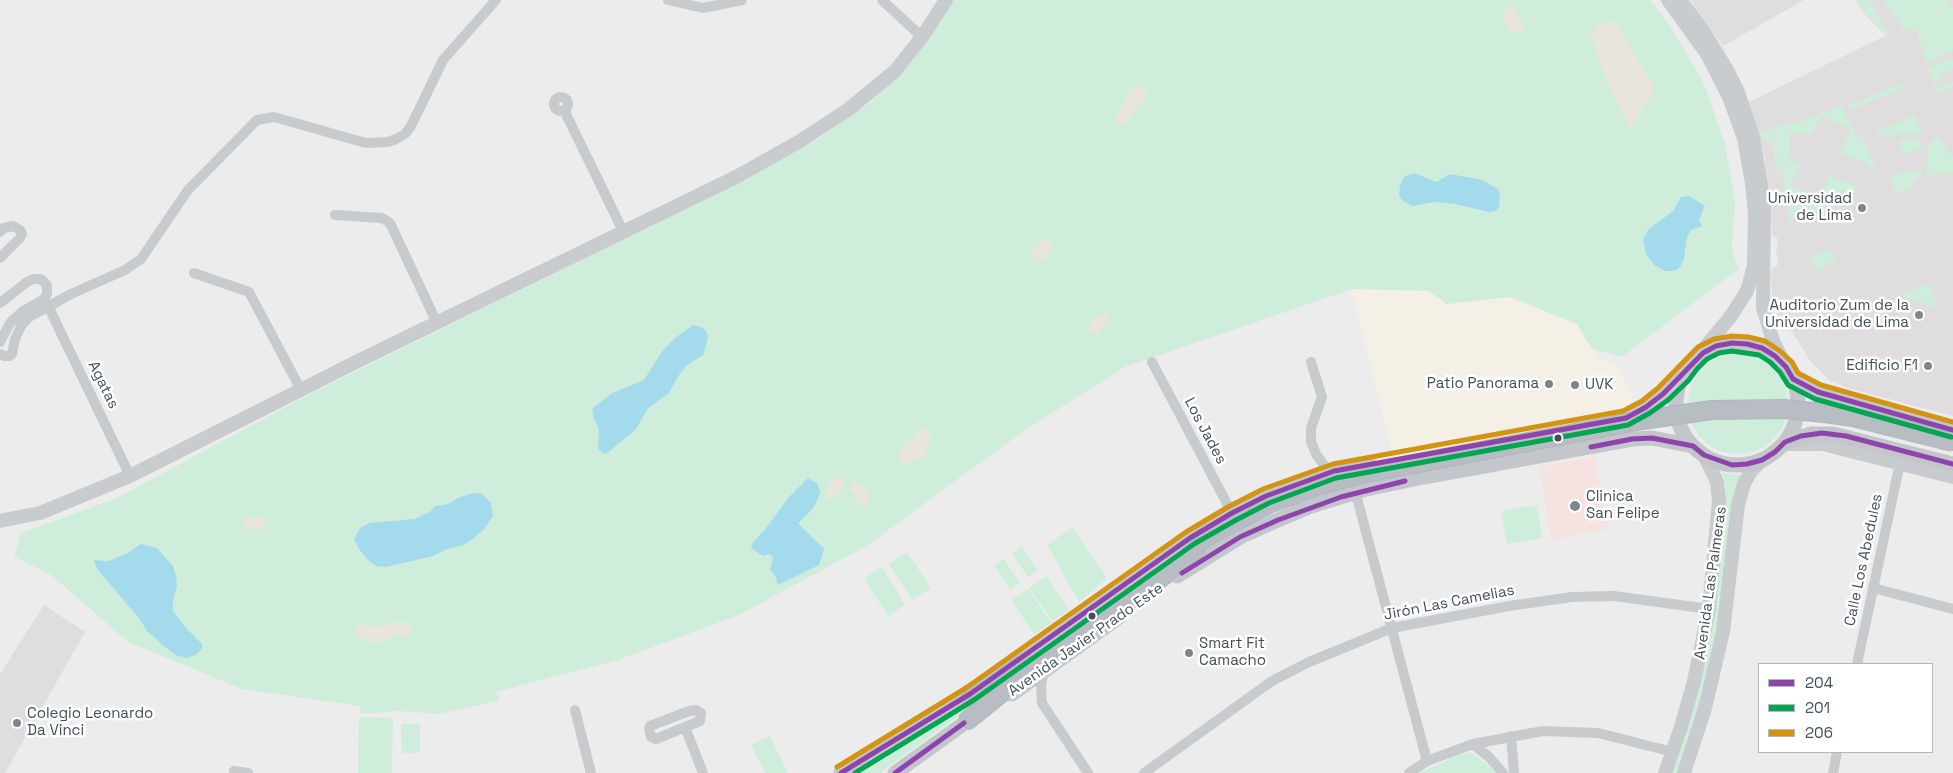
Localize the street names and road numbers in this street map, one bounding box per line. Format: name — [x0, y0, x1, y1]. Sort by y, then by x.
street label: Agatas — [84, 358, 122, 412]
street label: Los Jades — [1180, 395, 1230, 467]
street label: Calle Los Abedules — [1841, 492, 1887, 628]
street label: Avenida Las Palmeras — [1691, 505, 1731, 661]
street label: Avenida Javier Prado Este — [1005, 580, 1167, 700]
street label: Jirón Las Camelias — [1382, 582, 1516, 624]

